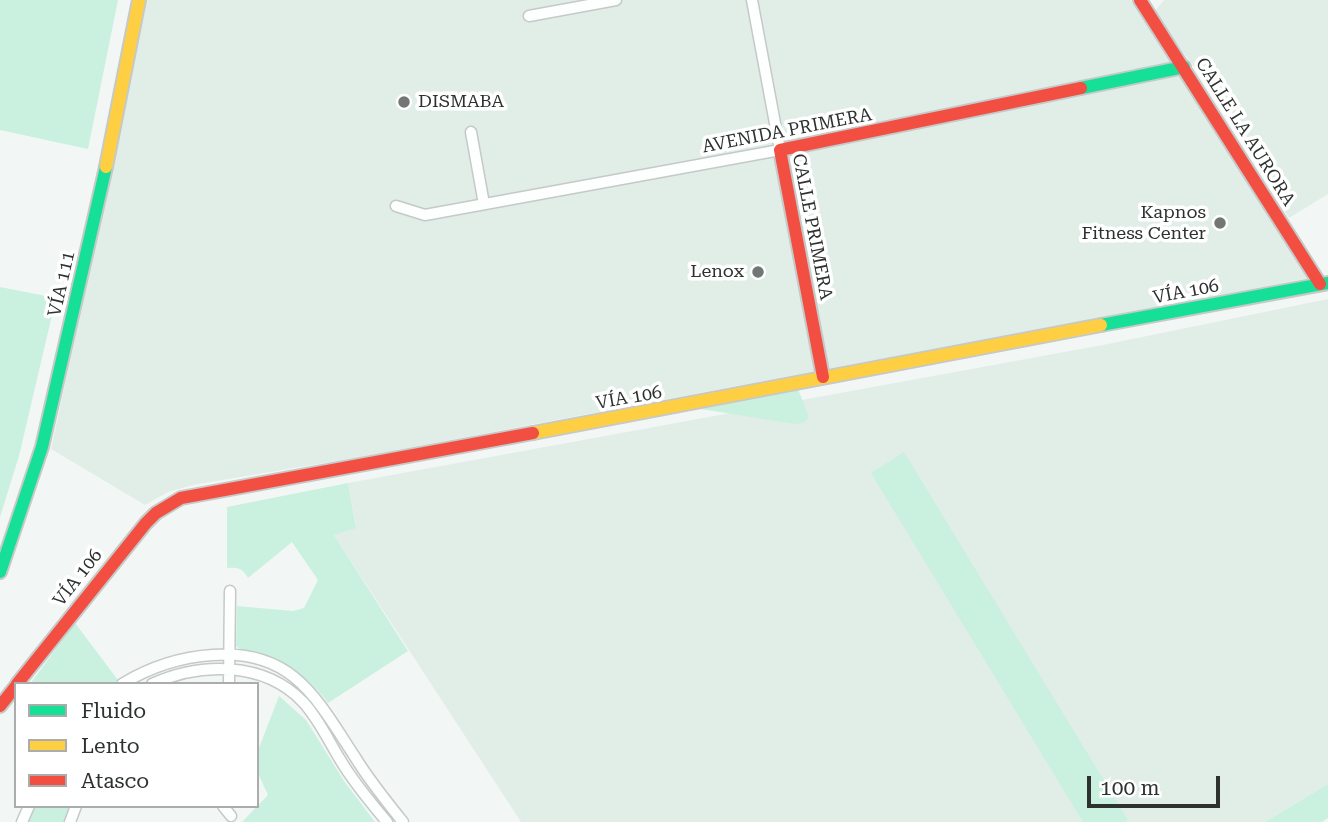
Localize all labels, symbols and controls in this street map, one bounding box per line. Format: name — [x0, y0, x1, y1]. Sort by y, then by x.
street label: CALLE LA AURORA — [1191, 54, 1299, 210]
place label: DISMABA — [418, 91, 504, 113]
marker: DISMABA — [396, 94, 412, 110]
street label: AVENIDA PRIMERA — [700, 104, 874, 158]
street label: CALLE PRIMERA — [787, 152, 837, 302]
place label: Kapnos Fitness Center — [1081, 202, 1206, 244]
marker: Kapnos Fitness Center — [1212, 215, 1228, 231]
street label: VÍA 111 — [44, 249, 80, 319]
place label: Lenox — [690, 261, 744, 283]
marker: Lenox — [750, 264, 766, 280]
street label: VÍA 106 — [1151, 275, 1221, 309]
street label: VÍA 106 — [594, 382, 664, 414]
street label: VÍA 106 — [49, 545, 107, 611]
legend — [14, 682, 259, 808]
text: Fluido — [81, 699, 146, 723]
text: Lento — [81, 734, 140, 758]
scale bar — [1090, 762, 1223, 806]
text: Atasco — [81, 769, 149, 793]
text: 100 m — [1100, 776, 1160, 800]

